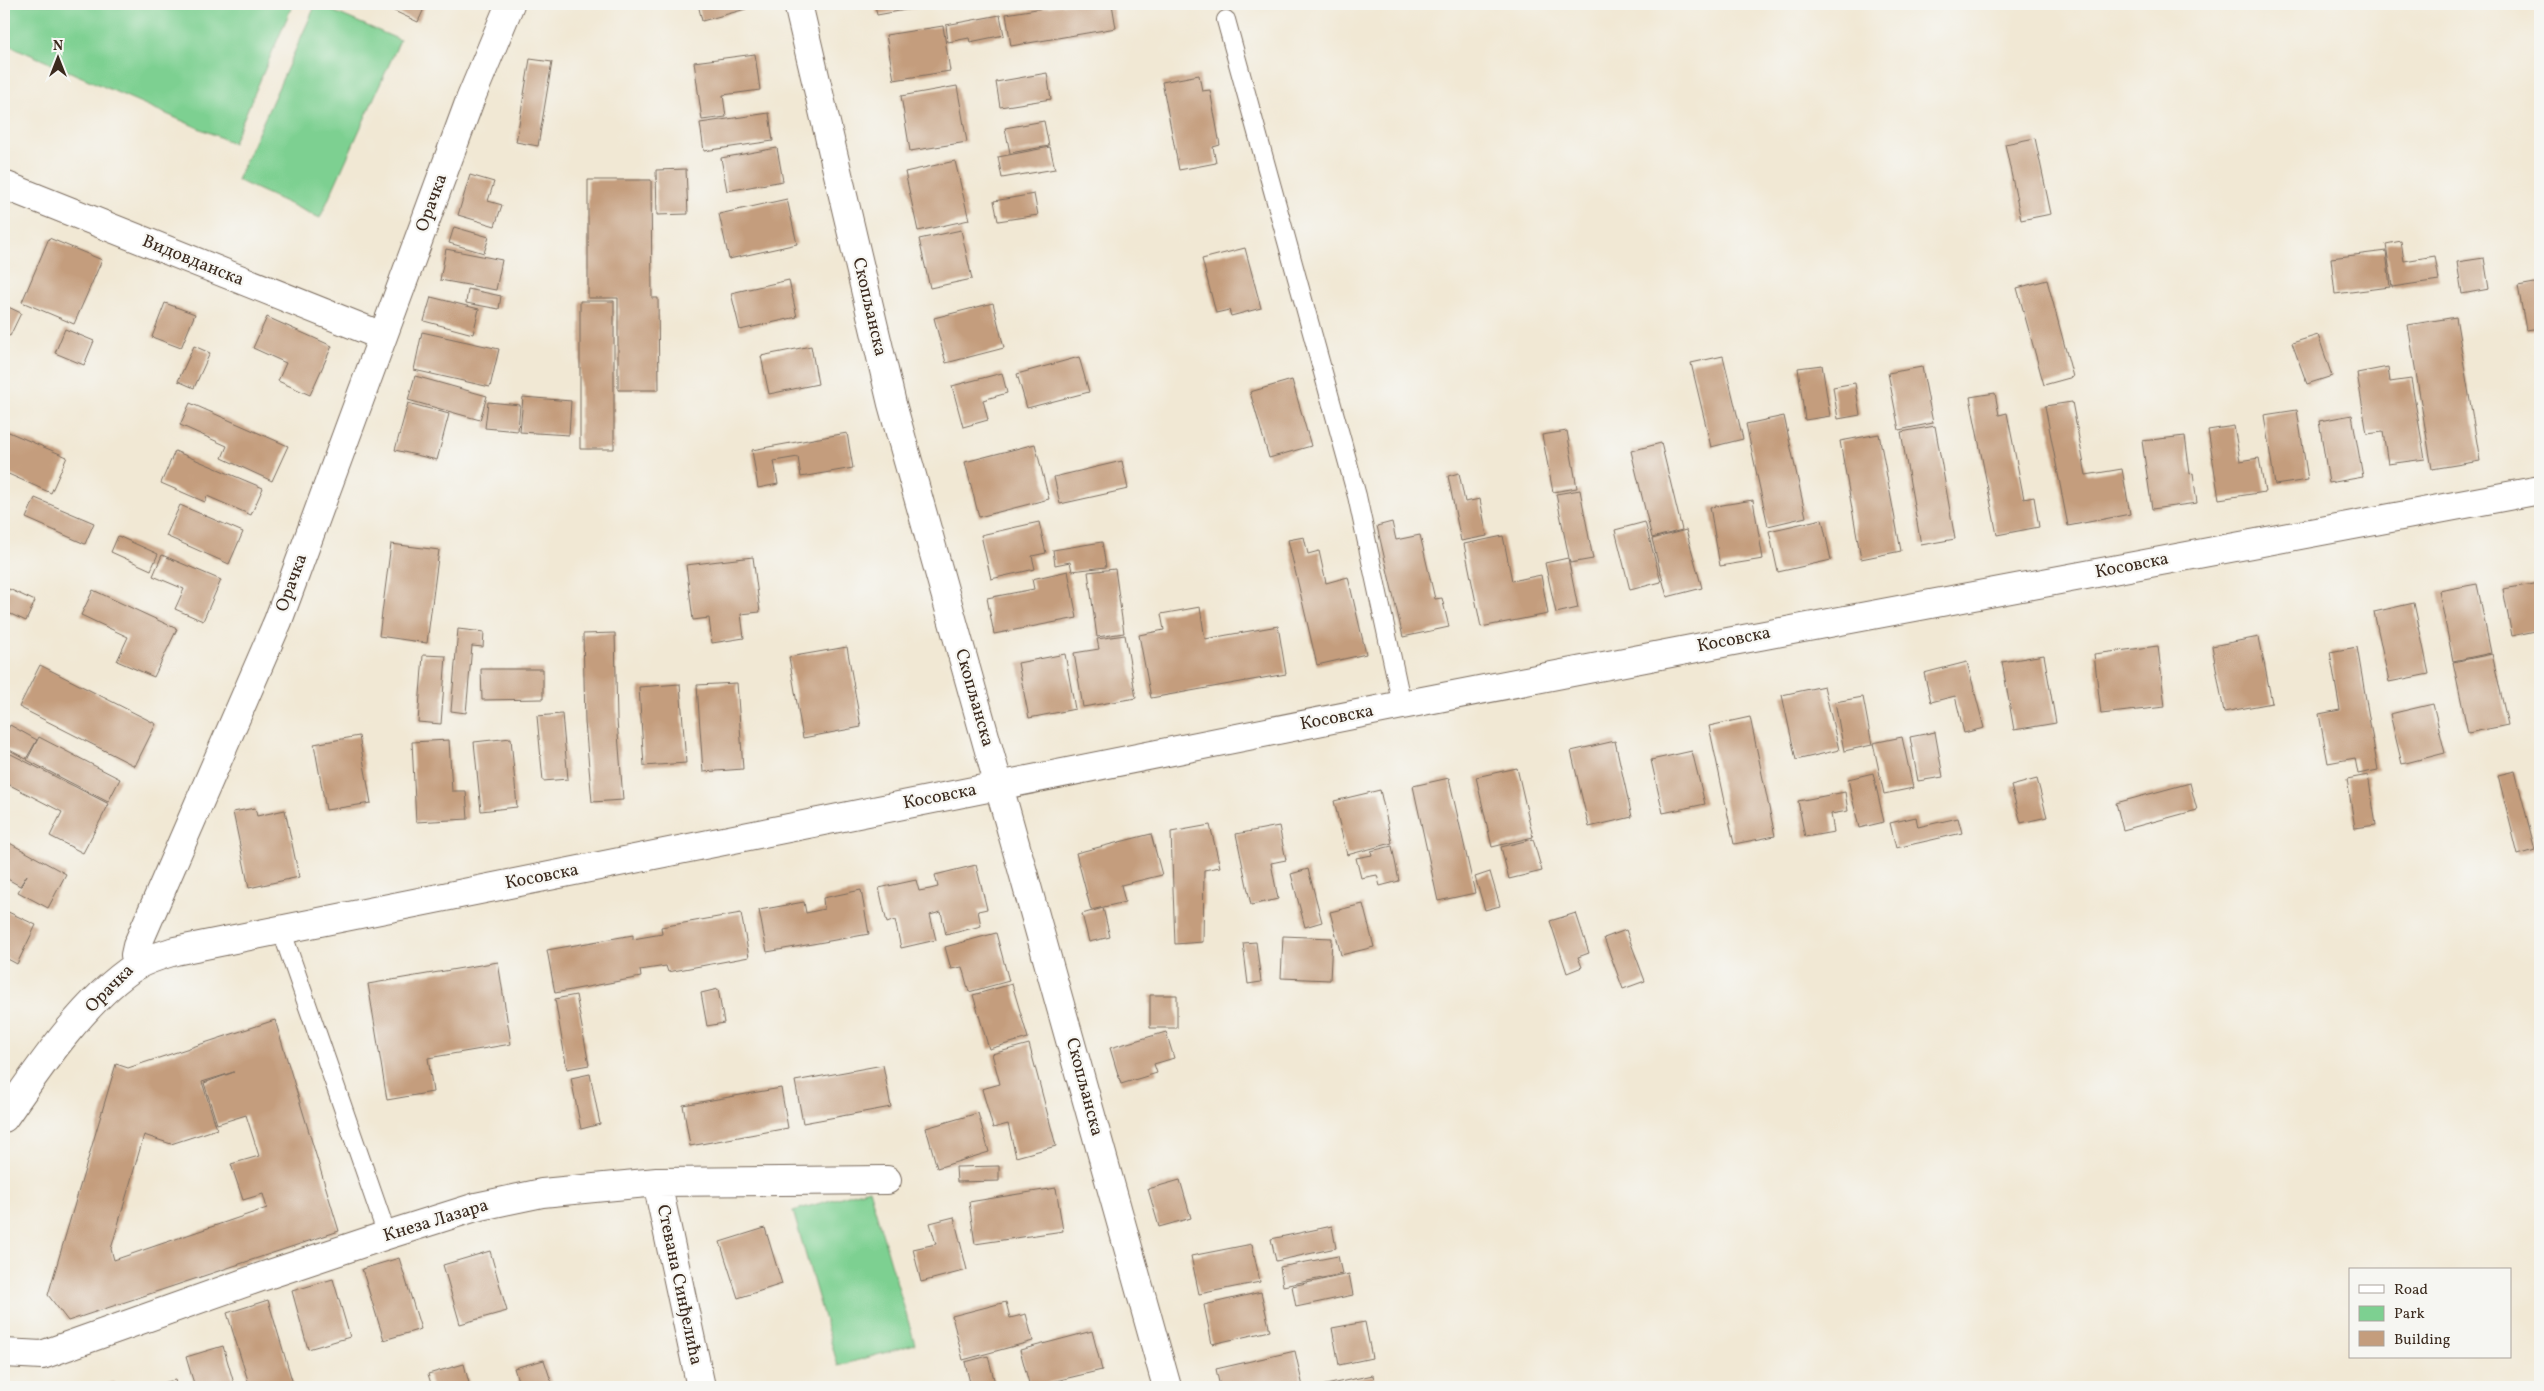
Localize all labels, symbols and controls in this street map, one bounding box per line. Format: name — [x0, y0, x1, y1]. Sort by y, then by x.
north arrow — [32, 32, 82, 82]
text: N — [53, 37, 63, 56]
street label: Орачка — [410, 171, 454, 235]
street label: Видовданска — [138, 229, 248, 293]
street label: Скопљанска — [845, 255, 893, 359]
street label: Косовска — [2093, 547, 2171, 585]
street label: Орачка — [270, 551, 314, 615]
street label: Косовска — [1695, 621, 1773, 659]
street label: Скопљанска — [948, 646, 1000, 750]
street label: Косовска — [1298, 699, 1376, 737]
street label: Косовска — [901, 778, 979, 816]
street label: Косовска — [503, 858, 581, 896]
street label: Орачка — [80, 959, 140, 1019]
street label: Скопљанска — [1059, 1035, 1109, 1139]
street label: Кнеза Лазара — [380, 1193, 492, 1249]
street label: Стевана Синђелића — [650, 1203, 708, 1368]
legend — [2349, 1268, 2512, 1358]
text: Road — [2394, 1280, 2428, 1301]
text: Park — [2394, 1304, 2425, 1325]
text: Building — [2394, 1330, 2451, 1351]

